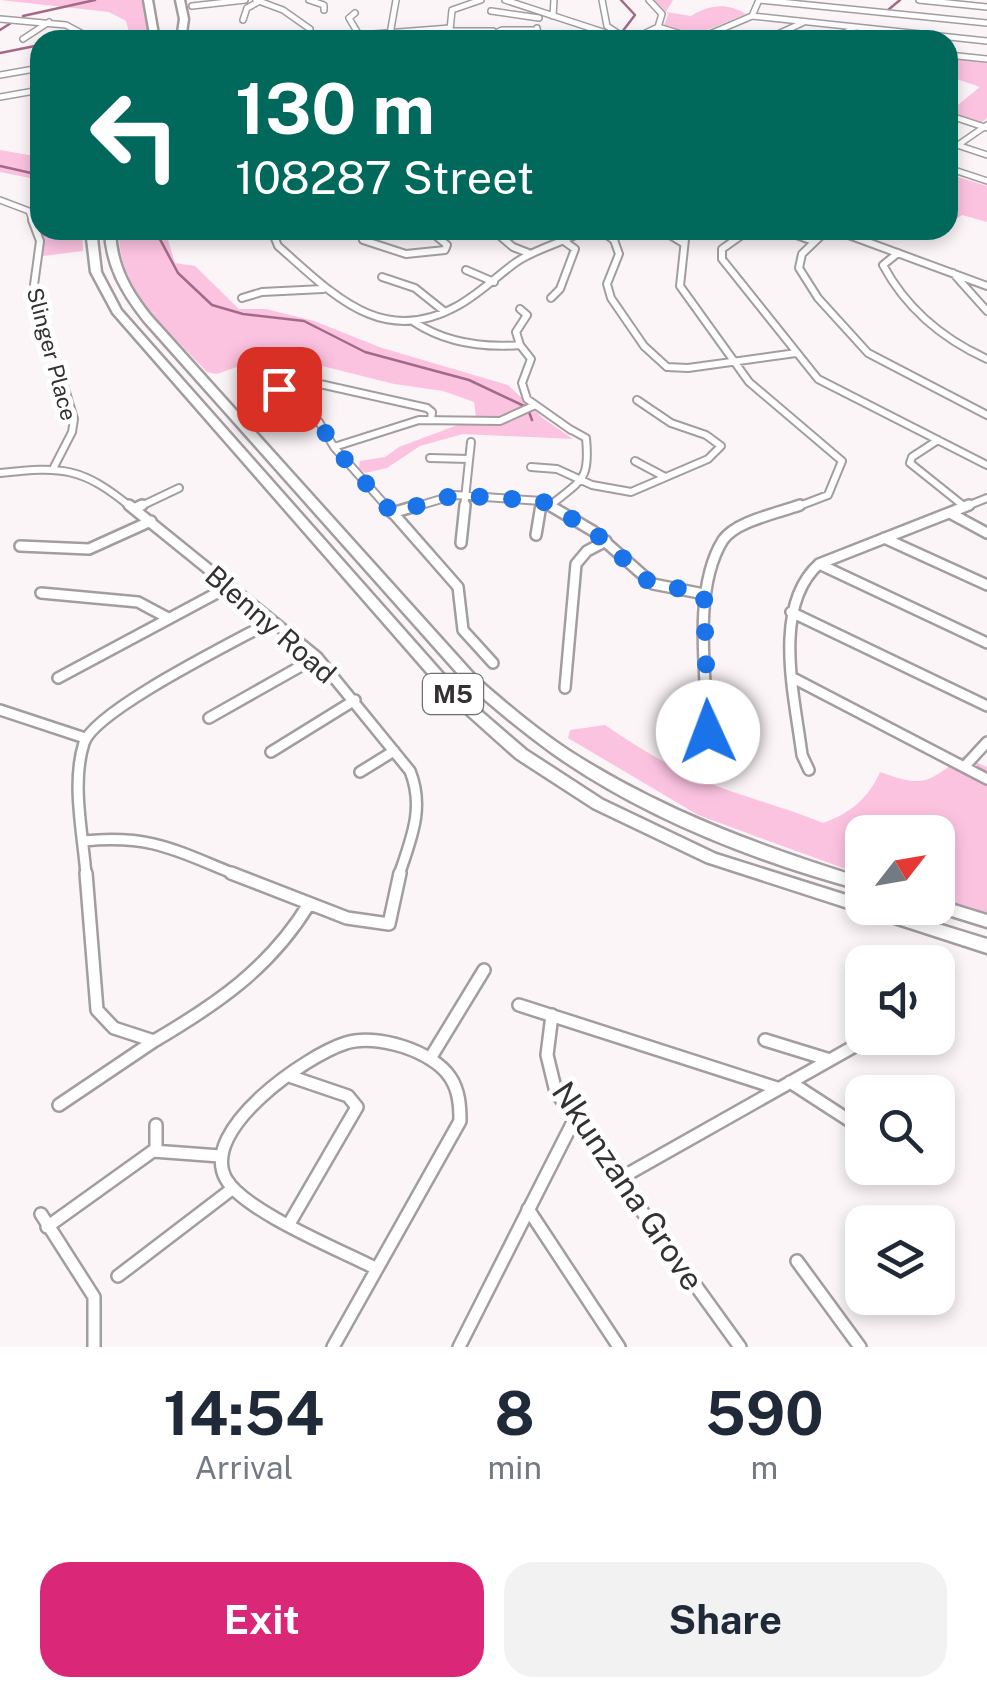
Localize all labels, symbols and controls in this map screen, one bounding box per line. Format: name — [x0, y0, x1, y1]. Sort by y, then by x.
text: 130 m — [235, 67, 435, 150]
icon: left — [70, 70, 200, 200]
text: 108287 Street — [235, 151, 534, 204]
street label: Slinger Place — [22, 285, 82, 423]
pin — [237, 347, 322, 432]
icon: arrive — [252, 362, 307, 417]
street label: Blenny Road — [199, 558, 343, 690]
road number: M5 — [423, 674, 483, 714]
position arrow — [656, 680, 760, 784]
north arrow — [845, 815, 955, 925]
map controls — [845, 815, 955, 1315]
button: sound — [845, 945, 955, 1055]
street label: Nkunzana Grove — [545, 1075, 711, 1297]
button: search — [845, 1075, 955, 1185]
button: layers — [845, 1205, 955, 1315]
text: 14:54 — [163, 1378, 324, 1449]
text: 8 — [495, 1378, 535, 1449]
text: 590 — [705, 1378, 824, 1449]
text: Arrival — [194, 1449, 293, 1486]
text: min — [488, 1449, 542, 1486]
text: m — [751, 1449, 778, 1486]
button: Exit — [40, 1562, 484, 1677]
button: Share — [504, 1562, 947, 1677]

